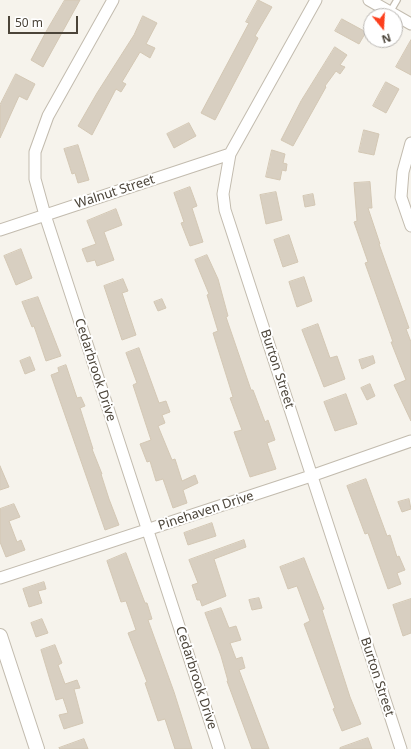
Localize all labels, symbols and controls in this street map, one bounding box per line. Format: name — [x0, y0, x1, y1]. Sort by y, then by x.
scale bar — [10, 8, 80, 34]
north arrow — [363, 8, 403, 48]
text: 50 m — [15, 14, 43, 31]
text: N — [380, 30, 393, 47]
street label: Walnut Street — [73, 172, 157, 212]
street label: Cedarbrook Drive — [71, 316, 119, 424]
street label: Burton Street — [257, 328, 297, 410]
street label: Pinehaven Drive — [156, 488, 256, 534]
street label: Cedarbrook Drive — [172, 624, 220, 732]
street label: Burton Street — [357, 636, 397, 718]

